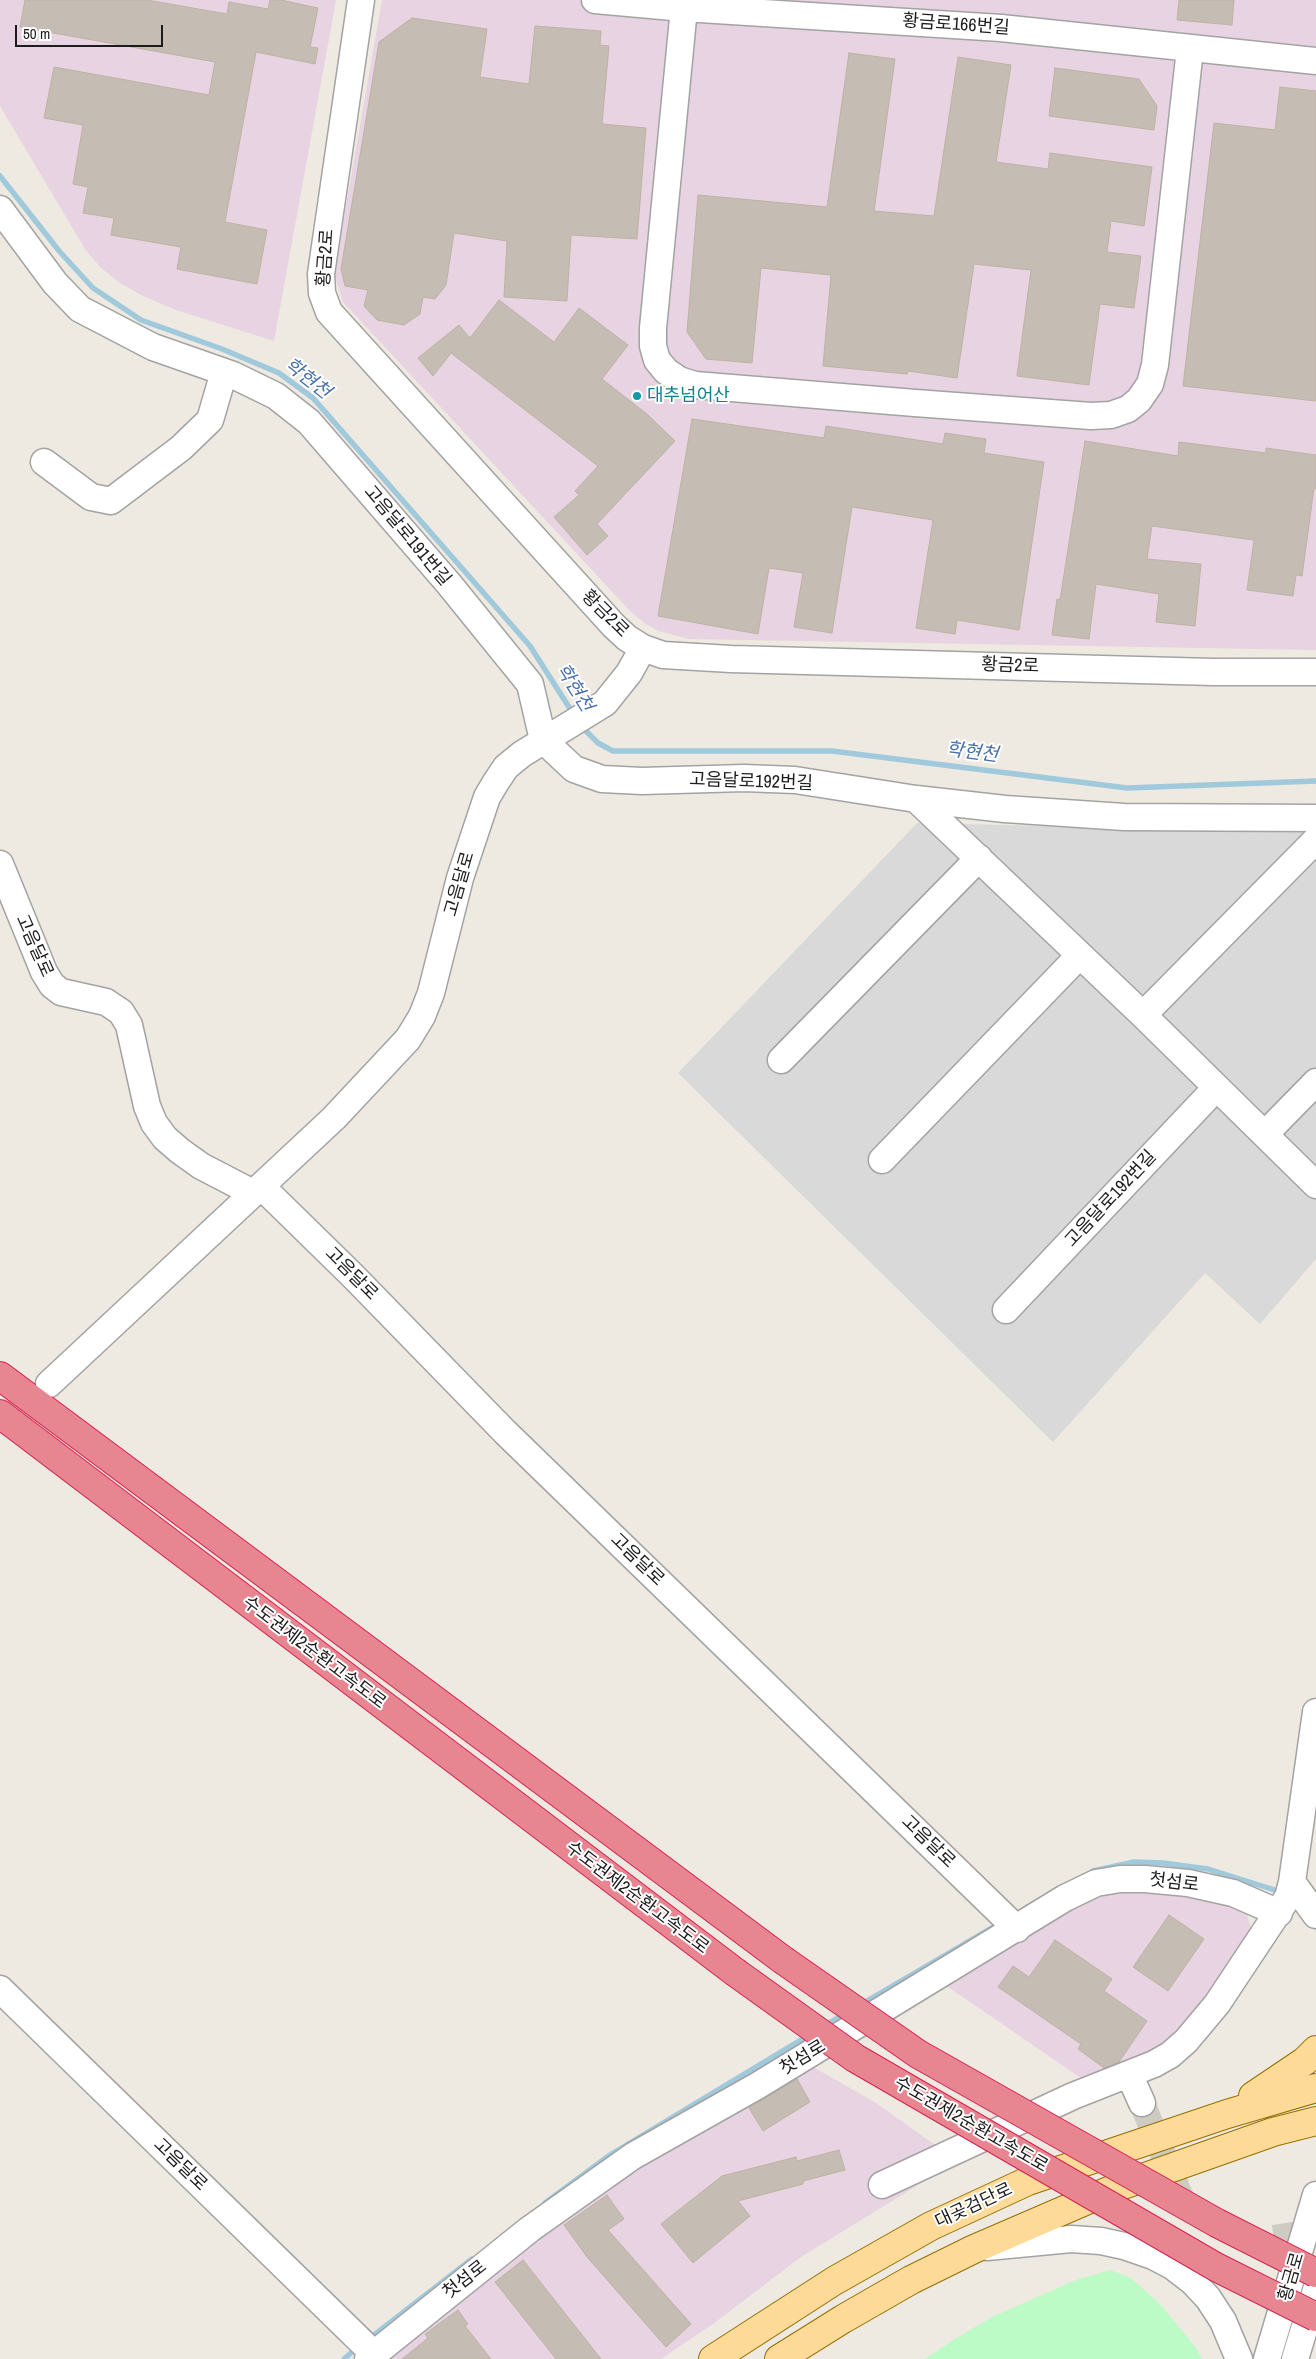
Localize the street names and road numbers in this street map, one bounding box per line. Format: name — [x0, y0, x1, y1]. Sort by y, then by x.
street label: 황금로166번길 — [902, 10, 1010, 40]
street label: 황금2로 — [313, 228, 339, 288]
street label: 고음달로191번길 — [359, 482, 455, 590]
street label: 황금2로 — [577, 586, 633, 642]
street label: 황금2로 — [981, 654, 1039, 678]
street label: 고음달로192번길 — [689, 769, 813, 795]
street label: 고음달로 — [440, 849, 480, 919]
street label: 고음달로 — [11, 911, 57, 981]
street label: 고음달로192번길 — [1061, 1146, 1161, 1252]
street label: 고음달로 — [320, 1243, 382, 1305]
street label: 고음달로 — [606, 1529, 668, 1591]
street label: 수도권제2순환고속도로 — [238, 1592, 390, 1714]
street label: 고음달로 — [897, 1811, 959, 1873]
street label: 수도권제2순환고속도로 — [561, 1837, 713, 1959]
street label: 첫섬로 — [1148, 1869, 1200, 1897]
street label: 첫섬로 — [776, 2036, 830, 2080]
street label: 수도권제2순환고속도로 — [890, 2072, 1052, 2178]
street label: 고음달로 — [149, 2134, 211, 2196]
street label: 대곶검단로 — [932, 2179, 1016, 2233]
street label: 황금로 — [1275, 2250, 1309, 2304]
street label: 첫섬로 — [439, 2256, 491, 2304]

